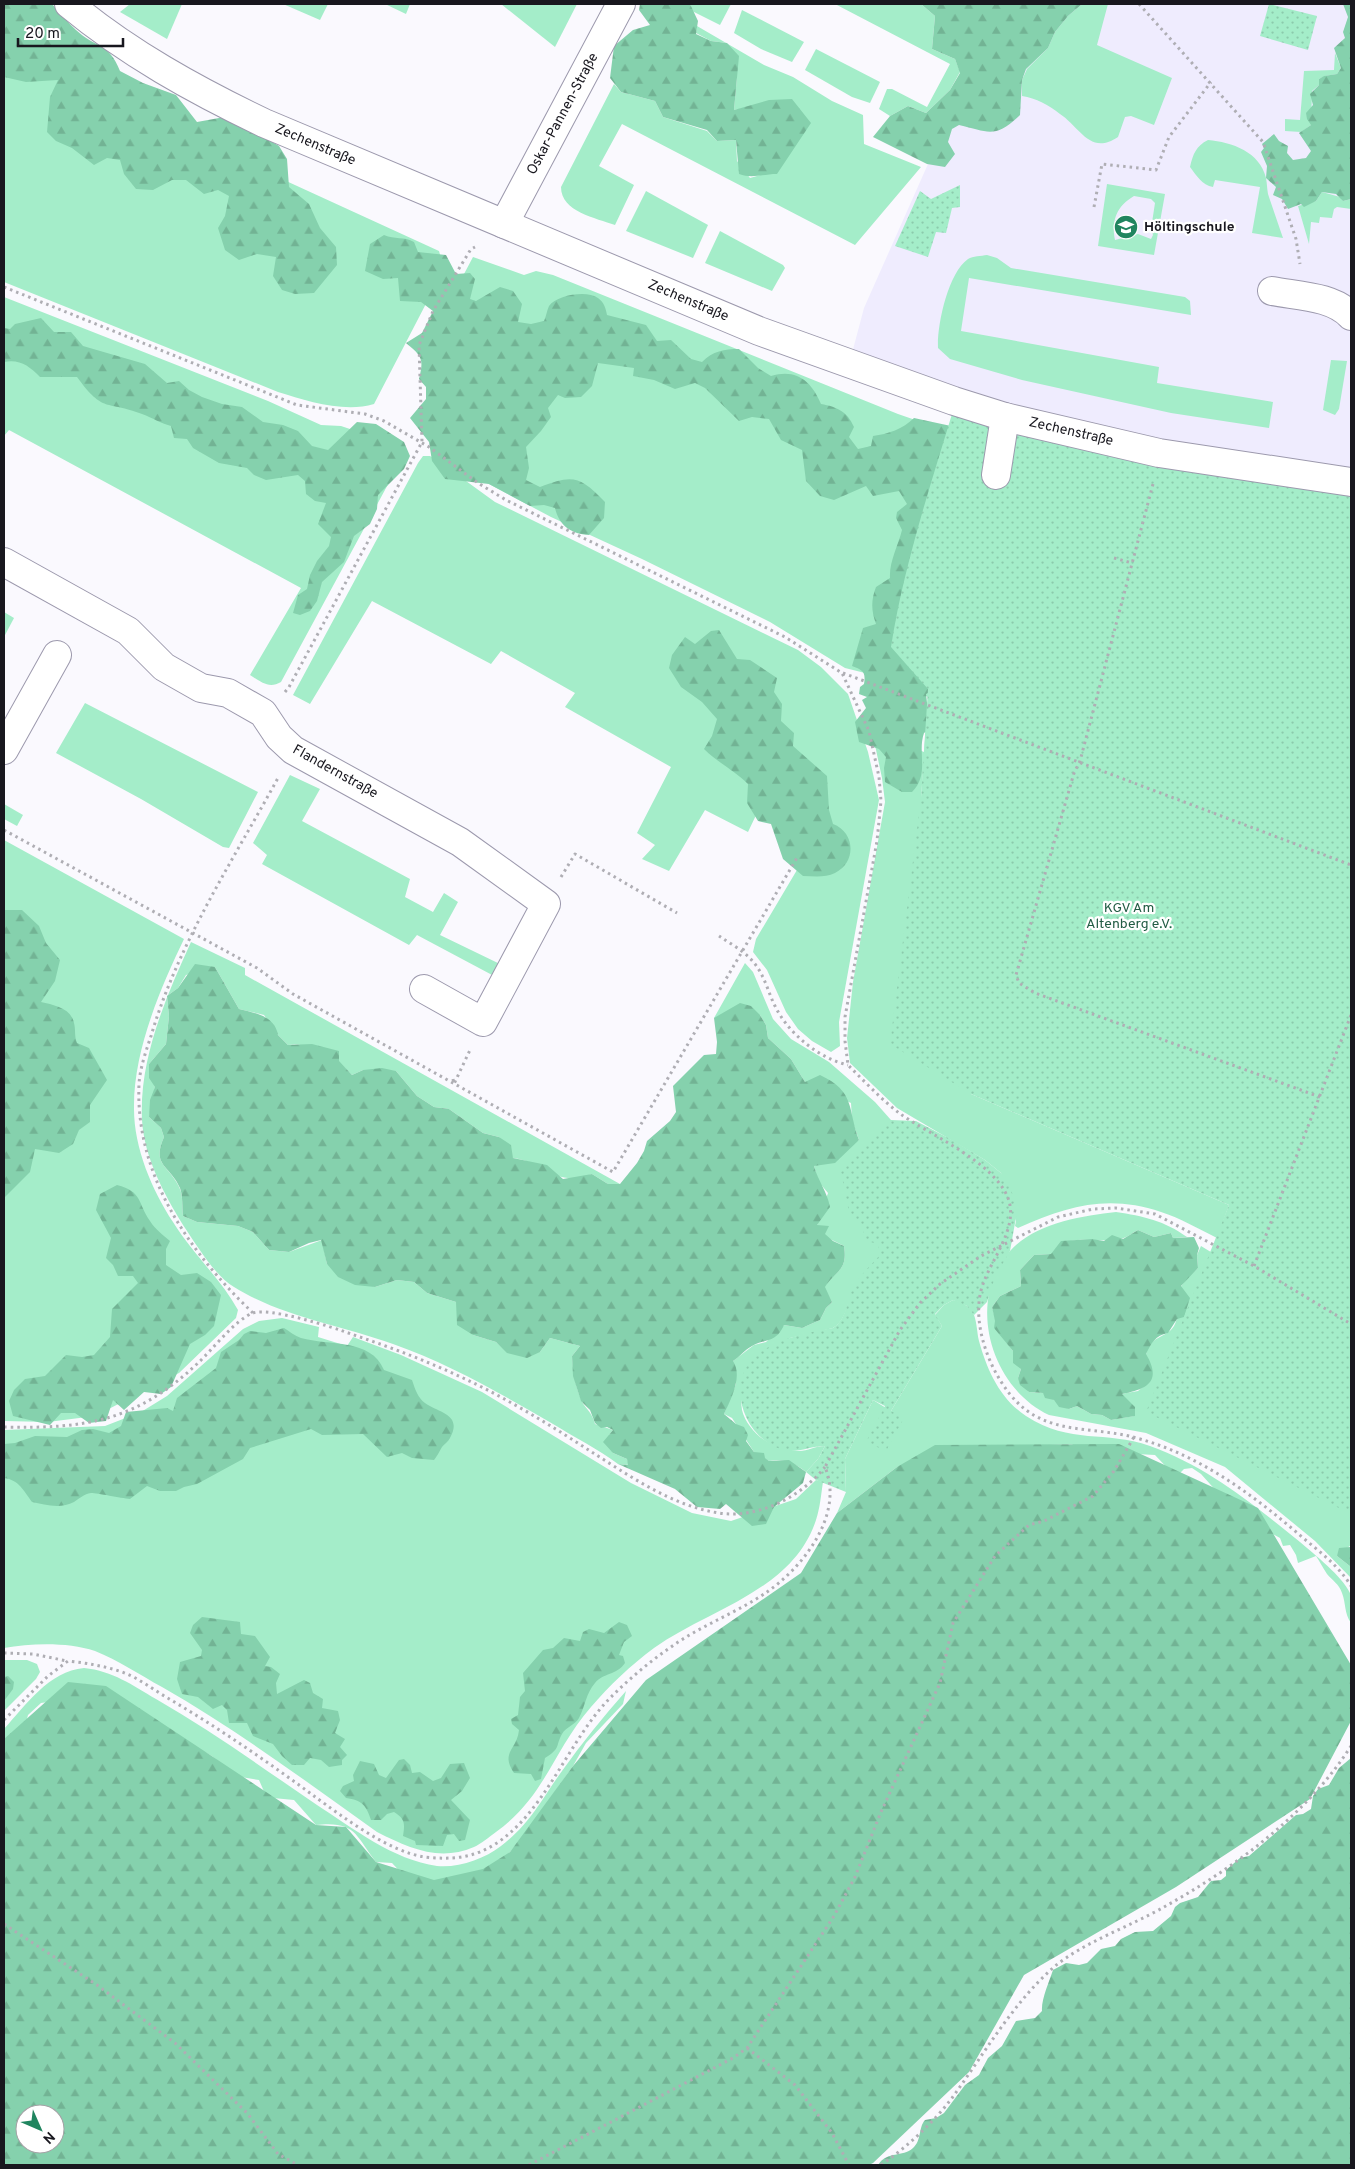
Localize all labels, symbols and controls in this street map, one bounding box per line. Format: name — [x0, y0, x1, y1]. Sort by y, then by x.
scale bar — [18, 15, 122, 47]
text: 20 m — [25, 25, 60, 44]
street label: Oskar-Pannen-Straße — [524, 50, 602, 178]
street label: Zechenstraße — [272, 120, 358, 170]
school or university icon: Höltingschule — [1113, 214, 1139, 240]
place label: Höltingschule — [1144, 219, 1235, 236]
street label: Zechenstraße — [645, 276, 731, 326]
street label: Zechenstraße — [1027, 414, 1115, 450]
street label: Flandernstraße — [289, 742, 381, 802]
park label: KGV Am Altenberg e.V. — [1086, 900, 1172, 933]
north arrow — [15, 2104, 65, 2154]
text: N — [39, 2128, 58, 2147]

